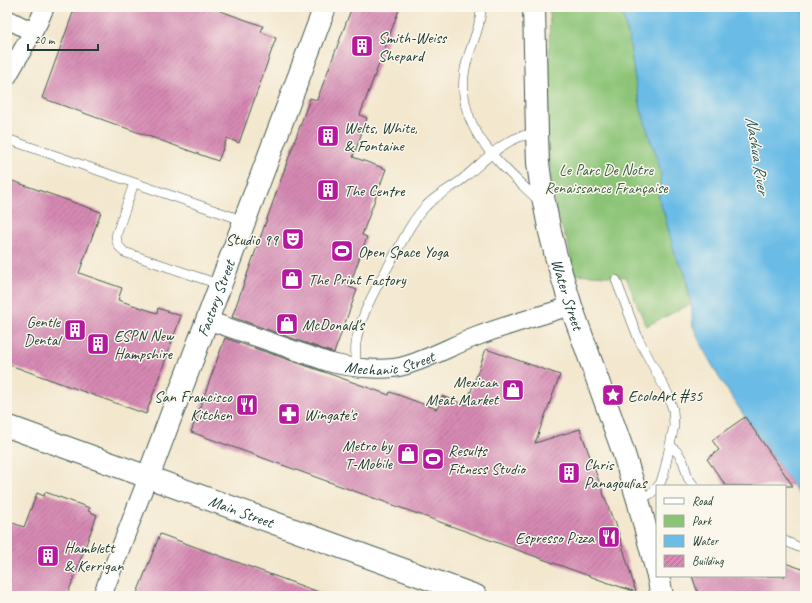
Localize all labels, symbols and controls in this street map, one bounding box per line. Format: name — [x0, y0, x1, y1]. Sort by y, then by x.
scale bar — [28, 26, 98, 52]
place label: Smith-Weiss Shepard — [378, 28, 448, 66]
text: 20 m — [34, 32, 56, 48]
building icon: Smith-Weiss Shepard — [349, 33, 375, 59]
water label: Nashua River — [741, 115, 774, 198]
place label: Welts, White, & Fontaine — [344, 118, 418, 156]
building icon: Welts, White, & Fontaine — [315, 123, 341, 149]
park label: Le Parc De Notre Renaissance Française — [544, 160, 669, 198]
building icon: The Centre — [315, 177, 341, 203]
place label: The Centre — [344, 181, 406, 201]
theatre icon: Studio 99 — [280, 226, 306, 252]
place label: Studio 99 — [225, 230, 280, 250]
sports icon: Open Space Yoga — [329, 238, 355, 264]
place label: Open Space Yoga — [358, 242, 450, 262]
street label: Factory Street — [193, 256, 240, 340]
street label: Water Street — [546, 257, 588, 334]
shop icon: The Print Factory — [279, 266, 305, 292]
place label: The Print Factory — [308, 270, 407, 290]
shop icon: McDonald's — [274, 311, 300, 337]
place label: Gentle Dental — [24, 312, 63, 350]
place label: McDonald's — [302, 315, 366, 335]
building icon: Gentle Dental — [62, 317, 88, 343]
place label: ESPN New Hampshire — [114, 326, 175, 364]
building icon: ESPN New Hampshire — [85, 331, 111, 357]
street label: Mechanic Street — [344, 346, 439, 380]
place label: Mexican Meat Market — [426, 372, 500, 410]
shop icon: Mexican Meat Market — [500, 377, 526, 403]
place icon: EcoloArt #35 — [600, 382, 626, 408]
place label: EcoloArt #35 — [628, 386, 703, 406]
place label: San Francisco Kitchen — [154, 387, 233, 425]
restaurant icon: San Francisco Kitchen — [234, 392, 260, 418]
pharmacy icon: Wingate's — [276, 401, 302, 427]
place label: Wingate's — [304, 405, 358, 425]
place label: Metro by T-Mobile — [342, 436, 394, 474]
shop icon: Metro by T-Mobile — [395, 441, 421, 467]
place label: Results Fitness Studio — [448, 441, 527, 479]
sports icon: Results Fitness Studio — [420, 446, 446, 472]
place label: Chris Panagoulias — [584, 455, 648, 493]
building icon: Chris Panagoulias — [556, 460, 582, 486]
legend — [656, 485, 786, 577]
street label: Main Street — [206, 491, 277, 533]
text: Road — [692, 493, 714, 509]
text: Park — [692, 513, 713, 529]
restaurant icon: Espresso Pizza — [596, 524, 622, 550]
place label: Espresso Pizza — [515, 528, 595, 548]
text: Water — [692, 533, 720, 549]
place label: Hamblett & Kerrigan — [64, 538, 124, 576]
building icon: Hamblett & Kerrigan — [35, 543, 61, 569]
text: Building — [692, 553, 724, 569]

